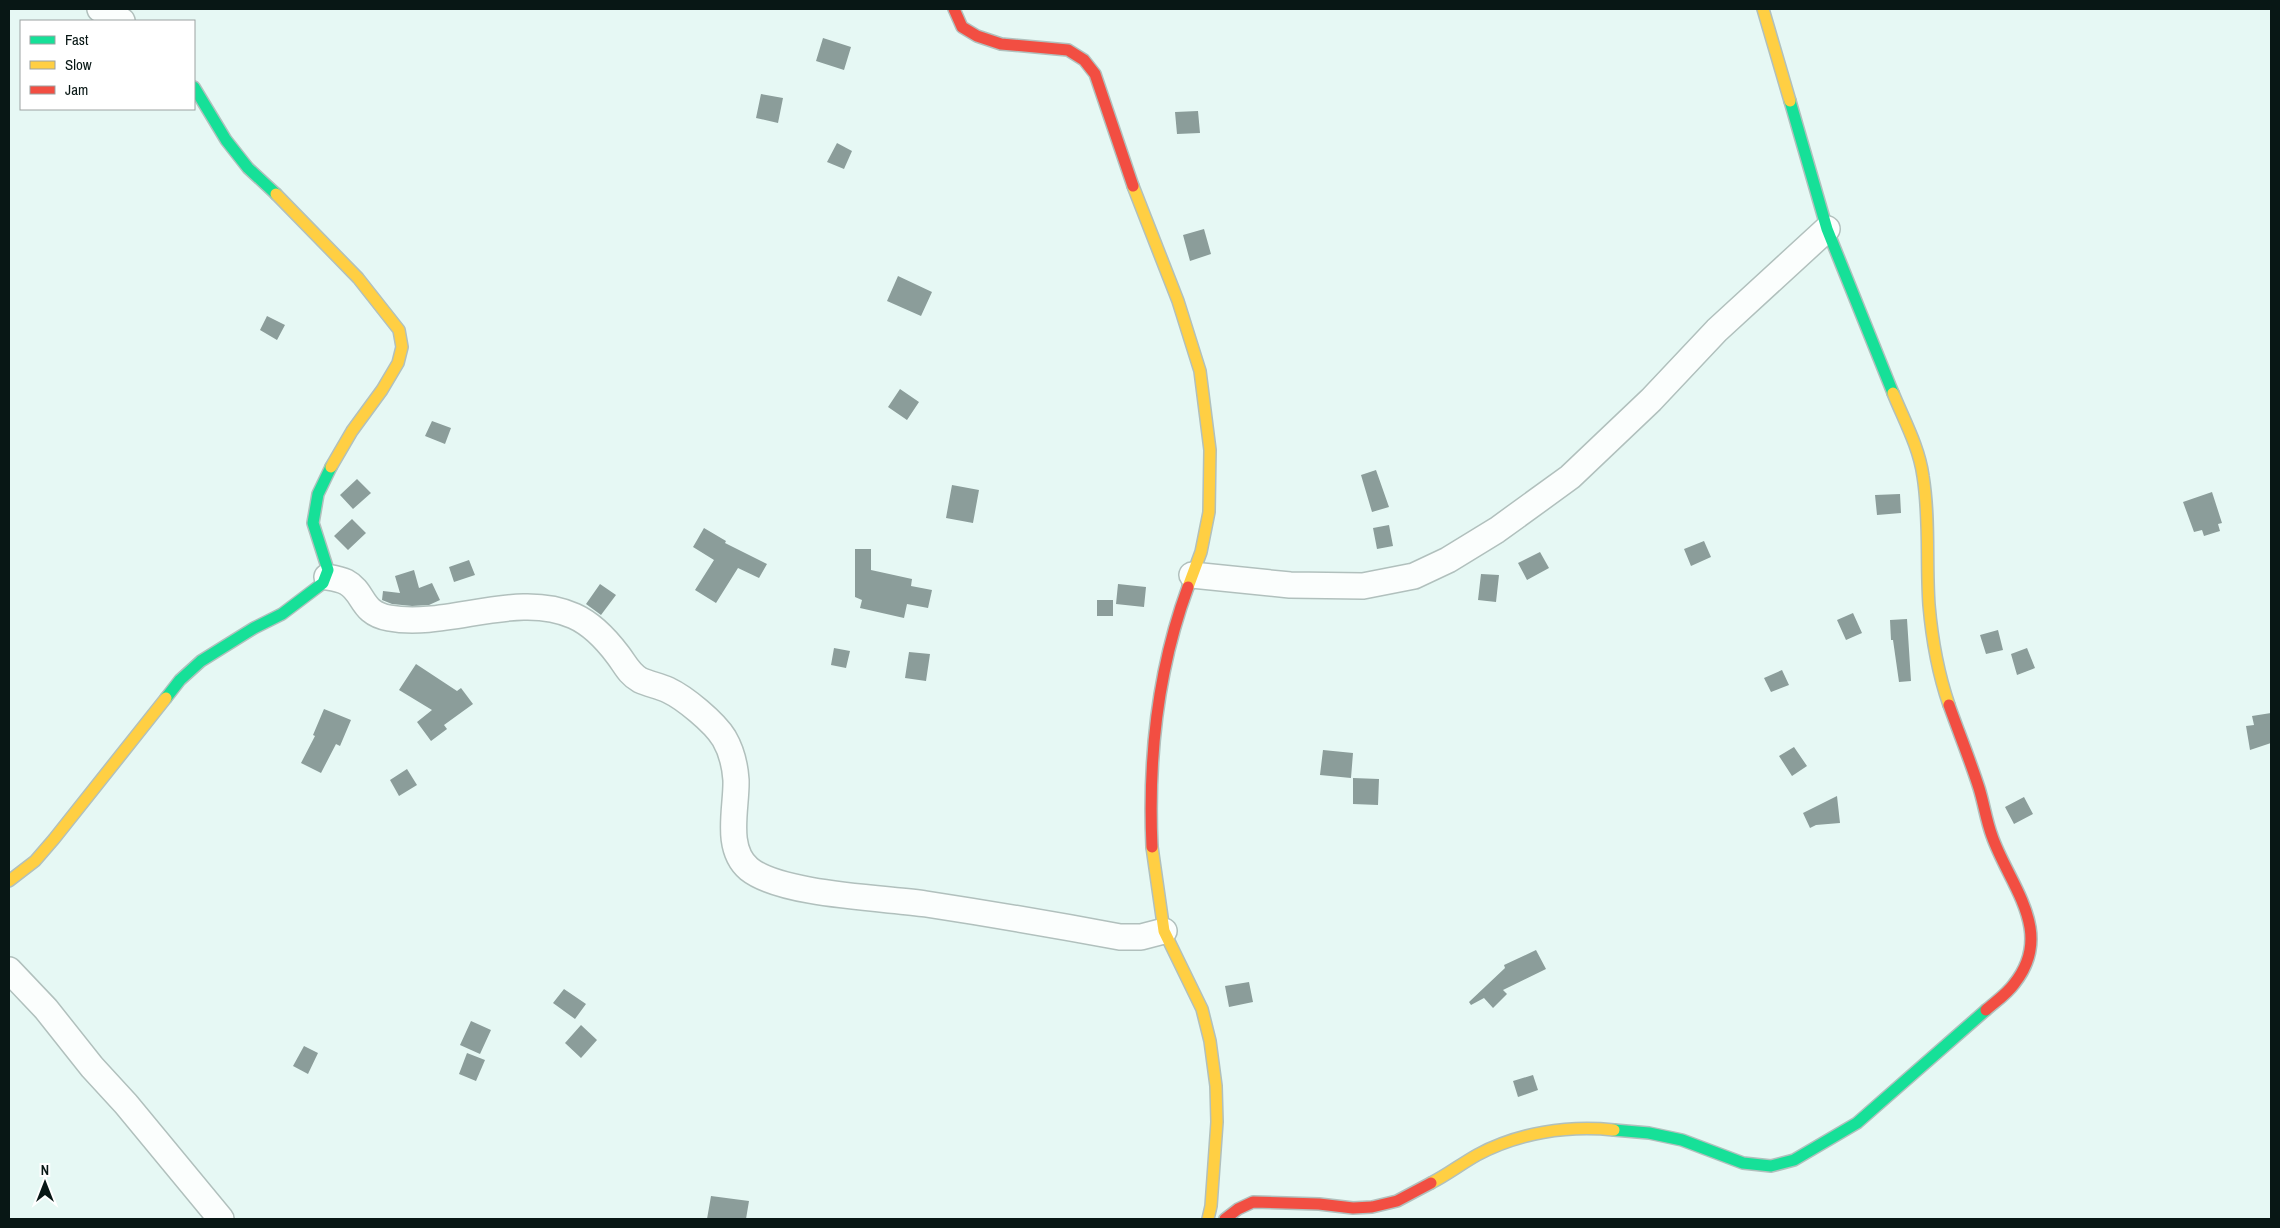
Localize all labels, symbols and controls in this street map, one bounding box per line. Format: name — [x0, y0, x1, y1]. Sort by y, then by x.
legend — [20, 20, 195, 110]
text: Fast — [65, 29, 89, 50]
text: Slow — [65, 54, 92, 75]
text: Jam — [65, 79, 88, 100]
north arrow — [20, 1158, 70, 1208]
text: N — [41, 1161, 49, 1179]

